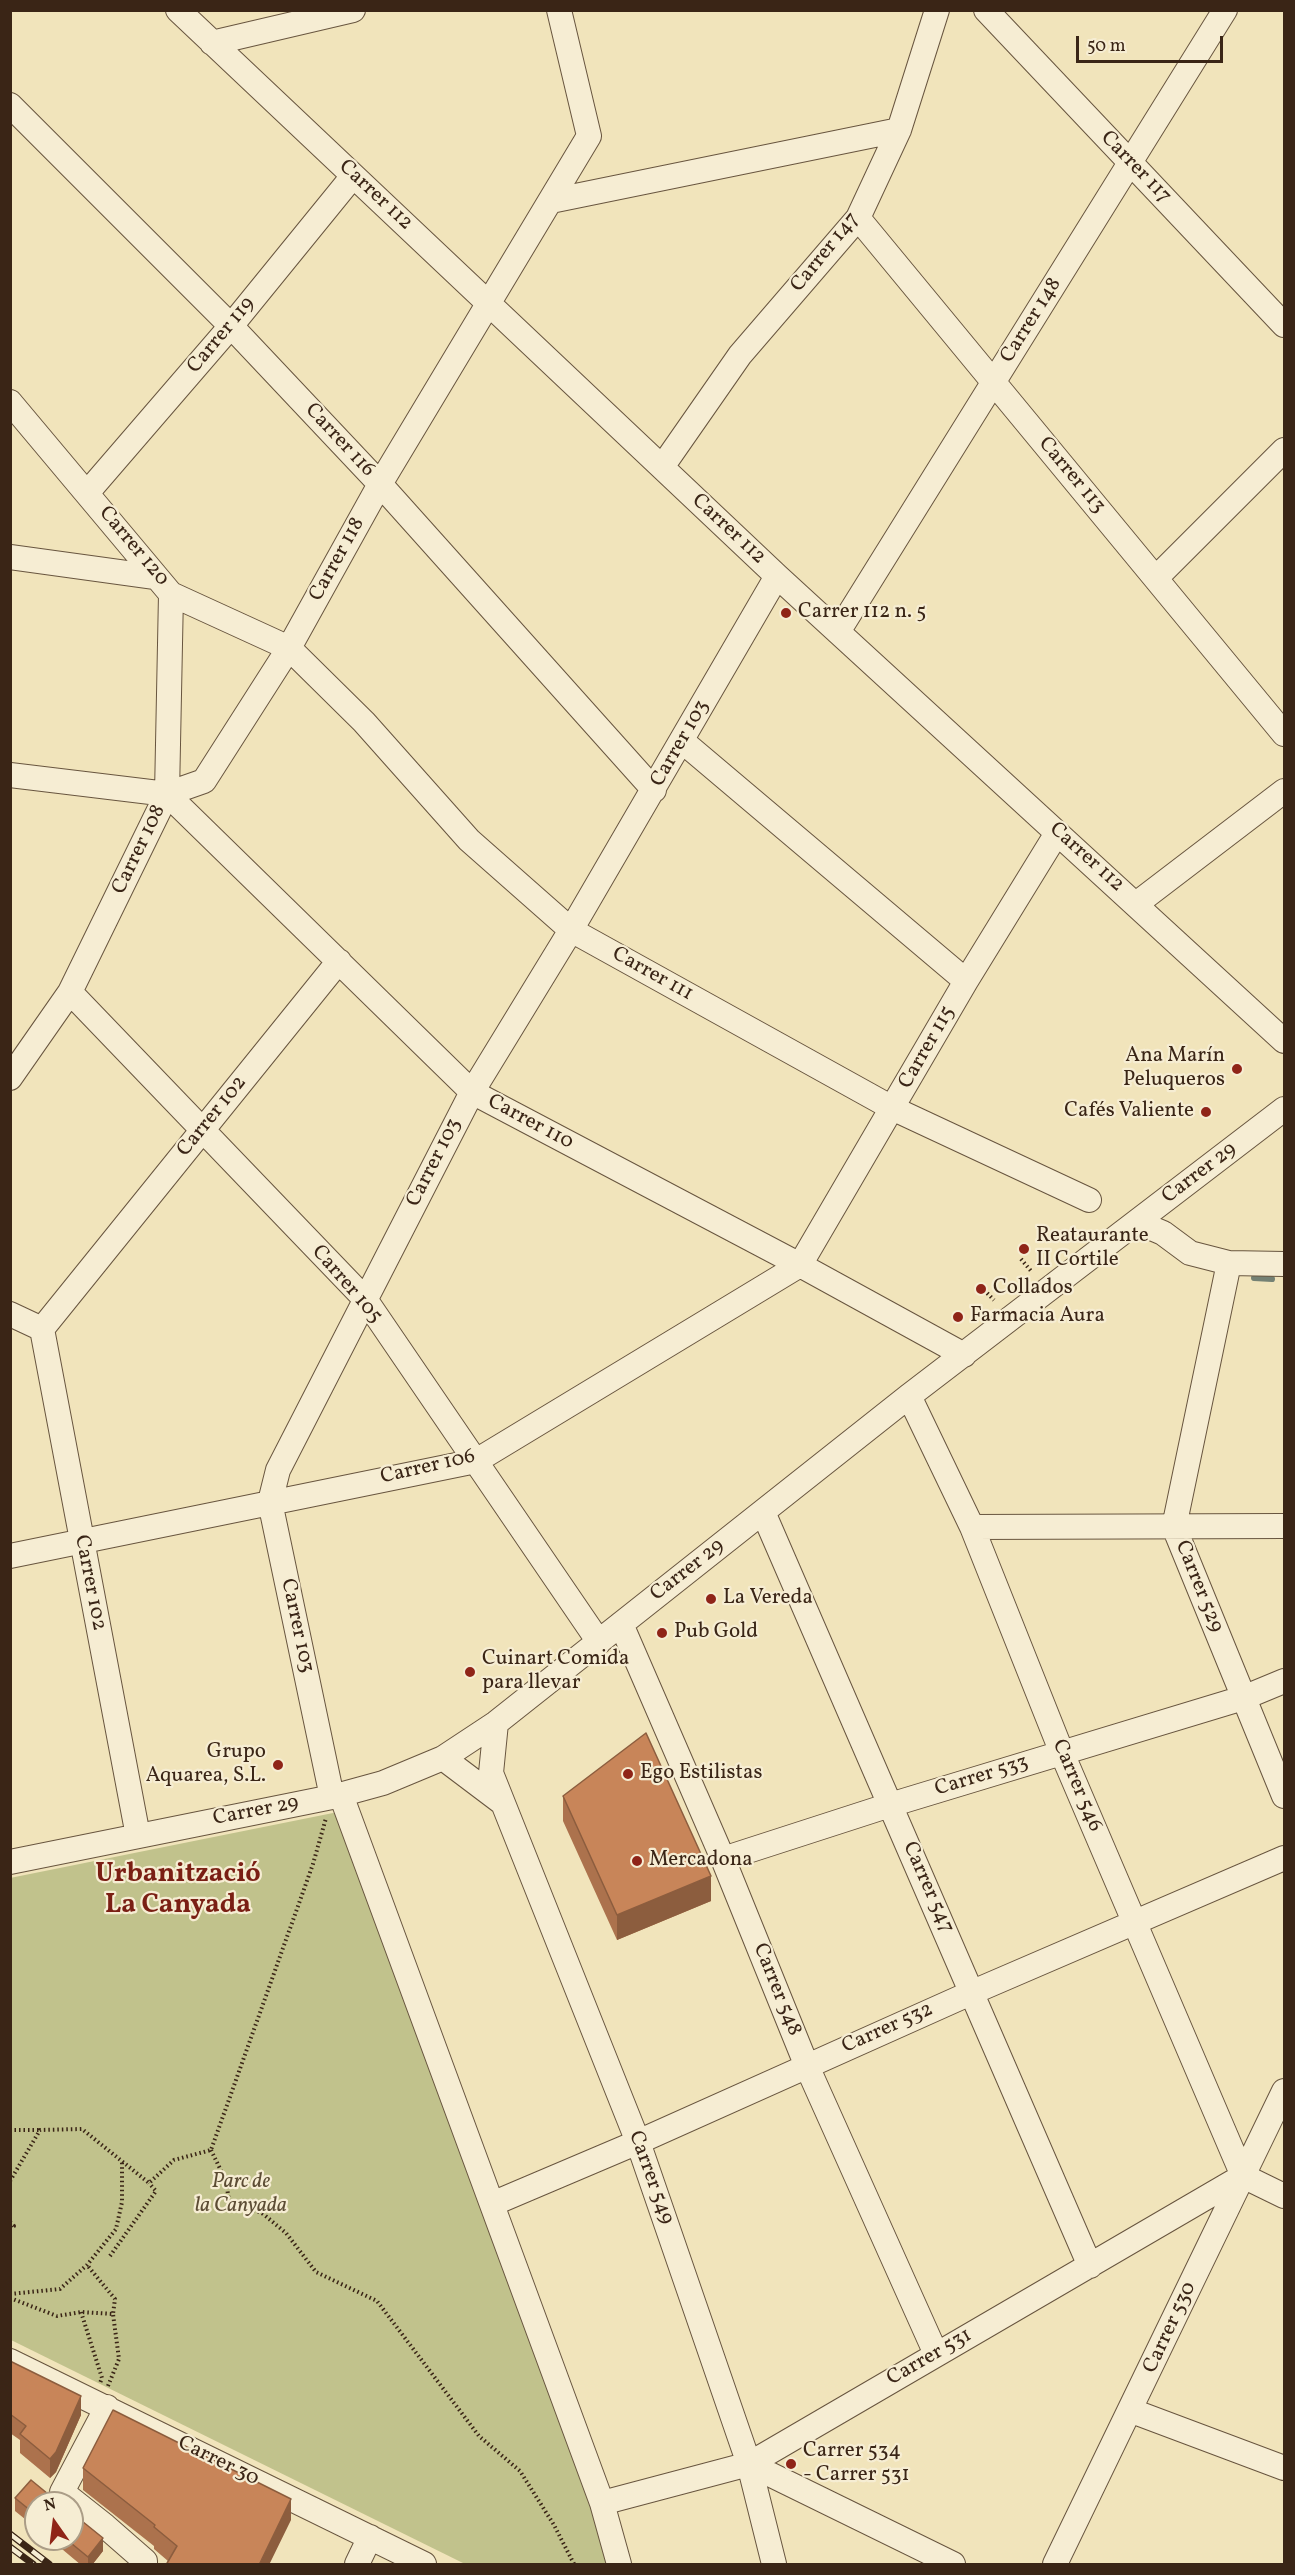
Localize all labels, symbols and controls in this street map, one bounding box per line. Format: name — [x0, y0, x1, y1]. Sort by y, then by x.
scale bar — [1079, 24, 1226, 62]
text: 50 m — [1087, 34, 1126, 59]
street label: Carrer 117 — [1094, 126, 1176, 210]
street label: Carrer 112 — [333, 155, 417, 237]
street label: Carrer 147 — [786, 208, 866, 298]
street label: Carrer 148 — [996, 274, 1068, 368]
street label: Carrer 119 — [183, 293, 261, 379]
street label: Carrer 116 — [299, 399, 379, 483]
street label: Carrer 113 — [1032, 433, 1110, 519]
street label: Carrer 112 — [686, 489, 770, 571]
street label: Carrer 120 — [92, 502, 174, 592]
street label: Carrer 118 — [305, 514, 371, 606]
place label: Carrer 112 n. 5 — [798, 600, 926, 626]
marker: Carrer 112 n. 5 — [779, 606, 793, 620]
street label: Carrer 103 — [646, 696, 716, 792]
street label: Carrer 108 — [108, 801, 172, 899]
street label: Carrer 112 — [1043, 818, 1129, 898]
street label: Carrer 111 — [607, 942, 697, 1008]
street label: Carrer 115 — [894, 1002, 962, 1094]
place label: Ana Marín Peluqueros — [1123, 1044, 1225, 1094]
marker: Ana Marín Peluqueros — [1230, 1062, 1244, 1076]
street label: Carrer 102 — [173, 1071, 253, 1163]
street label: Carrer 110 — [483, 1090, 577, 1156]
place label: Cafés Valiente — [1064, 1099, 1194, 1125]
marker: Cafés Valiente — [1199, 1105, 1213, 1119]
street label: Carrer 103 — [402, 1115, 468, 1211]
street label: Carrer 29 — [1158, 1138, 1242, 1210]
place label: Reataurante II Cortile — [1036, 1224, 1149, 1274]
street label: Carrer 105 — [305, 1241, 387, 1329]
marker: Reataurante II Cortile — [1017, 1242, 1031, 1256]
place label: Collados — [993, 1276, 1073, 1302]
marker: Collados — [974, 1282, 988, 1296]
place label: Farmacia Aura — [970, 1304, 1105, 1330]
marker: Farmacia Aura — [951, 1310, 965, 1324]
street label: Carrer 106 — [378, 1445, 478, 1491]
street label: Carrer 102 — [67, 1533, 111, 1633]
street label: Carrer 29 — [646, 1534, 730, 1608]
street label: Carrer 529 — [1168, 1537, 1228, 1637]
street label: Carrer 103 — [274, 1577, 318, 1675]
place label: La Vereda — [723, 1586, 813, 1612]
marker: La Vereda — [704, 1592, 718, 1606]
place label: Pub Gold — [674, 1620, 758, 1646]
marker: Pub Gold — [655, 1626, 669, 1640]
place label: Cuinart Comida para llevar — [482, 1647, 629, 1697]
marker: Cuinart Comida para llevar — [463, 1665, 477, 1679]
street label: Carrer 546 — [1045, 1736, 1107, 1836]
place label: Grupo Aquarea, S.L. — [146, 1740, 266, 1790]
street label: Carrer 533 — [932, 1751, 1032, 1803]
marker: Grupo Aquarea, S.L. — [271, 1758, 285, 1772]
place label: Ego Estilistas — [640, 1761, 762, 1787]
marker: Ego Estilistas — [621, 1767, 635, 1781]
street label: Carrer 29 — [211, 1791, 301, 1833]
street label: Carrer 547 — [896, 1838, 958, 1938]
place label: Mercadona — [649, 1848, 753, 1874]
marker: Mercadona — [630, 1854, 644, 1868]
district label: Urbanització La Canyada — [95, 1860, 261, 1923]
street label: Carrer 548 — [746, 1940, 806, 2040]
street label: Carrer 532 — [839, 1998, 937, 2060]
street label: Carrer 549 — [621, 2128, 679, 2228]
park label: Parc de la Canyada — [195, 2170, 287, 2220]
street label: Carrer 530 — [1139, 2278, 1203, 2378]
street label: Carrer 531 — [883, 2324, 977, 2392]
street label: Carrer 30 — [173, 2431, 263, 2493]
place label: Carrer 534 - Carrer 531 — [803, 2439, 910, 2489]
marker: Carrer 534 - Carrer 531 — [784, 2457, 798, 2471]
north arrow — [24, 2491, 84, 2551]
text: N — [42, 2493, 58, 2518]

